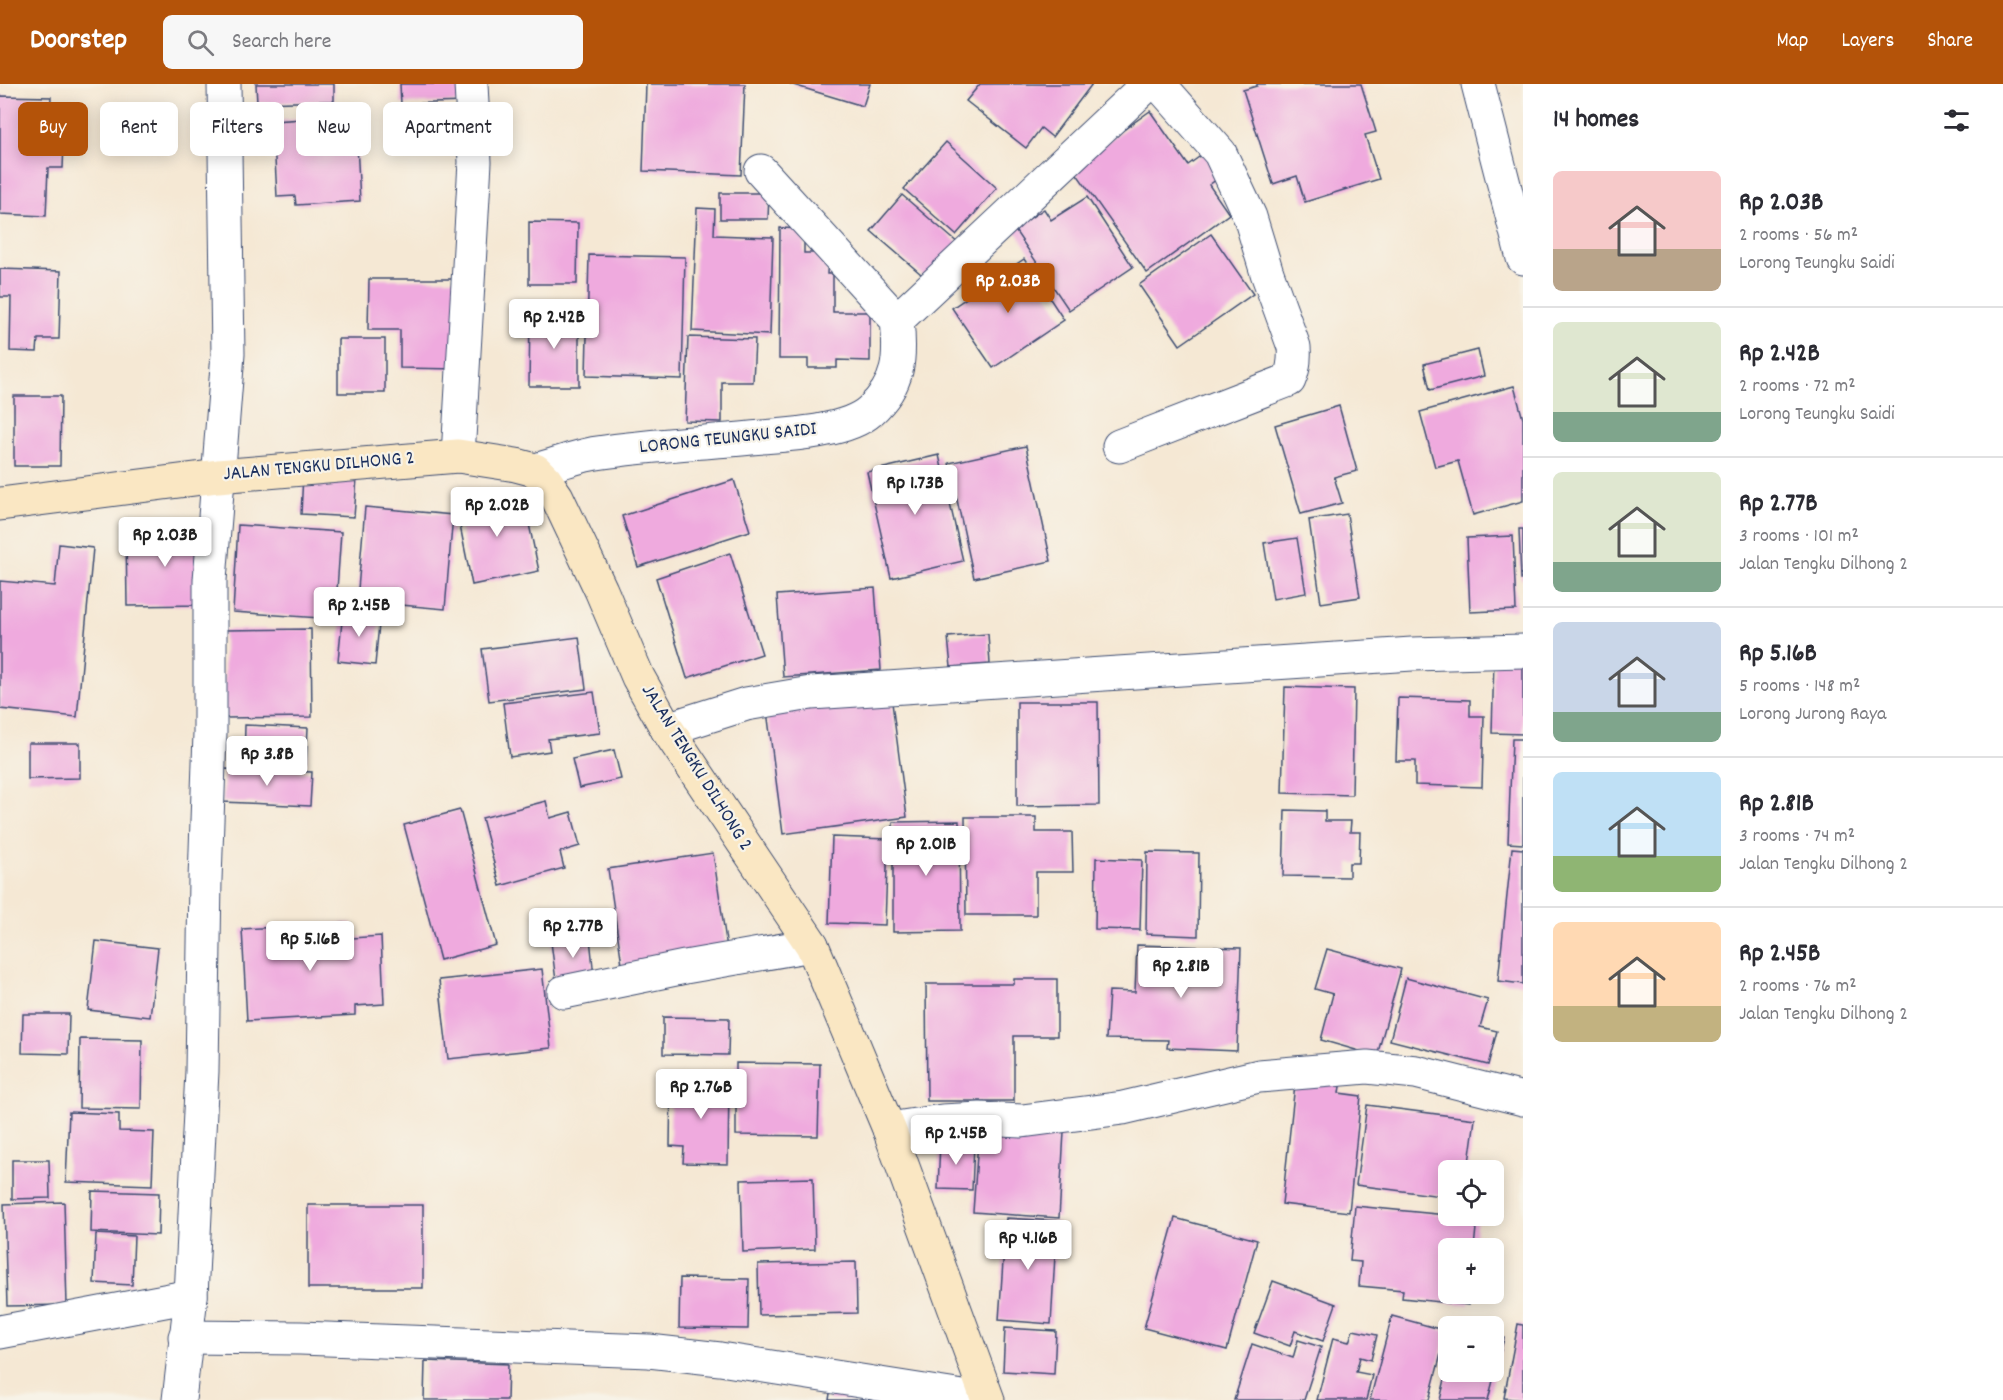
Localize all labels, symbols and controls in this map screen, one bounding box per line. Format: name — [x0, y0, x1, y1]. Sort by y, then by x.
search box — [163, 15, 583, 69]
text: Doorstep — [30, 22, 127, 62]
icon: search — [184, 26, 217, 59]
text: Search here — [232, 27, 332, 58]
text: Map — [1777, 27, 1808, 57]
text: Layers — [1841, 27, 1894, 57]
text: Share — [1927, 27, 1973, 57]
chip: Buy — [18, 102, 88, 156]
chip: Rent — [100, 102, 178, 156]
chip: Filters — [190, 102, 284, 156]
chip: New — [296, 102, 371, 156]
chip: Apartment — [383, 102, 513, 156]
text: 14 homes — [1553, 102, 1639, 139]
icon: filters — [1940, 104, 1973, 137]
text: Rp 2.03B — [1739, 185, 1823, 222]
icon: home — [1601, 195, 1673, 267]
text: 2 rooms · 56 m² — [1739, 222, 1858, 250]
text: Lorong Teungku Saidi — [1739, 250, 1895, 278]
pin: Rp 2.03B — [946, 263, 1070, 314]
text: Rp 2.03B — [976, 268, 1040, 296]
pin: Rp 2.42B — [492, 299, 616, 350]
text: Rp 2.42B — [523, 304, 585, 332]
text: Rp 2.42B — [1739, 336, 1820, 373]
icon: home — [1601, 346, 1673, 418]
text: 2 rooms · 72 m² — [1739, 373, 1855, 401]
text: Lorong Teungku Saidi — [1739, 401, 1895, 429]
street label: LORONG TEUNGKU SAIDI — [638, 416, 818, 462]
street label: JALAN TENGKU DILHONG 2 — [222, 445, 416, 489]
pin: Rp 1.73B — [853, 465, 977, 516]
text: Rp 1.73B — [886, 470, 944, 498]
text: Rp 2.77B — [1739, 486, 1818, 523]
pin: Rp 2.02B — [435, 487, 559, 538]
text: Rp 2.02B — [465, 492, 529, 520]
icon: home — [1601, 496, 1673, 568]
pin: Rp 2.03B — [103, 517, 227, 568]
text: Rp 2.03B — [133, 522, 197, 550]
text: 3 rooms · 101 m² — [1739, 523, 1859, 551]
text: Jalan Tengku Dilhong 2 — [1739, 551, 1908, 579]
pin: Rp 2.45B — [297, 587, 421, 638]
text: Rp 2.45B — [328, 592, 390, 620]
text: Rp 5.16B — [1739, 636, 1817, 673]
icon: home — [1601, 646, 1673, 718]
text: 5 rooms · 148 m² — [1739, 673, 1860, 701]
street label: JALAN TENGKU DILHONG 2 — [633, 679, 759, 857]
text: Lorong Jurong Raya — [1739, 701, 1886, 729]
pin: Rp 3.8B — [212, 736, 322, 787]
text: Rp 3.8B — [240, 741, 294, 769]
text: Rp 2.81B — [1739, 786, 1814, 823]
icon: home — [1601, 796, 1673, 868]
text: 3 rooms · 74 m² — [1739, 823, 1855, 851]
pin: Rp 2.01B — [864, 826, 988, 877]
text: Rp 2.01B — [896, 831, 956, 859]
text: Jalan Tengku Dilhong 2 — [1739, 851, 1908, 879]
pin: Rp 2.77B — [511, 908, 635, 959]
text: Rp 2.77B — [543, 913, 603, 941]
pin: Rp 5.16B — [248, 921, 372, 972]
text: Rp 5.16B — [280, 926, 340, 954]
text: Rp 2.45B — [1739, 936, 1820, 973]
icon: home — [1601, 946, 1673, 1018]
pin: Rp 2.81B — [1119, 948, 1243, 999]
text: Rp 2.81B — [1152, 953, 1210, 981]
text: 2 rooms · 76 m² — [1739, 973, 1857, 1001]
text: Jalan Tengku Dilhong 2 — [1739, 1001, 1908, 1029]
pin: Rp 2.76B — [639, 1069, 763, 1120]
text: Rp 2.76B — [670, 1074, 732, 1102]
pin: Rp 2.45B — [894, 1115, 1018, 1166]
text: Rp 2.45B — [925, 1120, 987, 1148]
map controls — [1438, 1160, 1504, 1382]
button: locate — [1438, 1160, 1504, 1226]
pin: Rp 4.16B — [966, 1220, 1090, 1271]
text: Rp 4.16B — [999, 1225, 1057, 1253]
button: + — [1438, 1238, 1504, 1304]
button: − — [1438, 1316, 1504, 1382]

